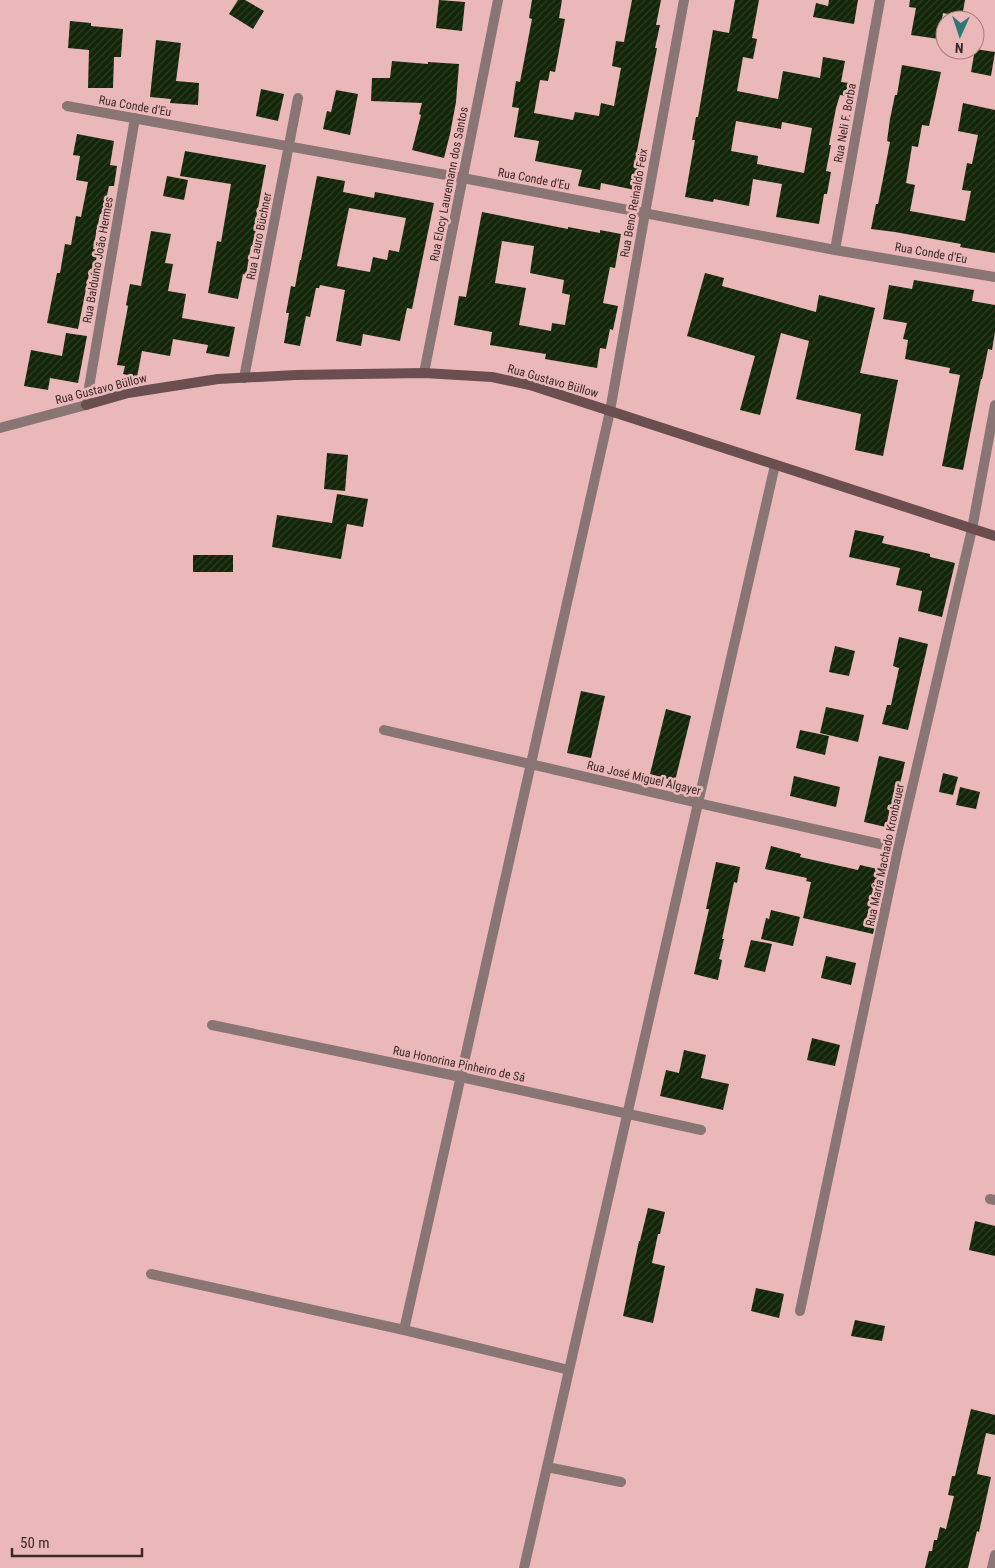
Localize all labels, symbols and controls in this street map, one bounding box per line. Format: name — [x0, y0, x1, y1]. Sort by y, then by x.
north arrow — [935, 10, 985, 60]
text: N — [955, 40, 964, 56]
street label: Rua Neli F. Borba — [831, 82, 859, 164]
street label: Rua Conde d'Eu — [98, 93, 173, 119]
street label: Rua Elocy Lauremann dos Santos — [427, 105, 471, 263]
street label: Rua Beno Reinaldo Feix — [618, 147, 650, 259]
street label: Rua Conde d'Eu — [497, 165, 572, 193]
street label: Rua Lauro Büchner — [244, 191, 274, 281]
street label: Rua Balduíno João Hermes — [80, 196, 116, 324]
street label: Rua Conde d'Eu — [894, 240, 969, 266]
street label: Rua Gustavo Büllow — [506, 361, 600, 401]
street label: Rua Gustavo Büllow — [54, 371, 148, 407]
street label: Rua José Miguel Algayer — [586, 758, 703, 798]
street label: Rua Maria Machado Kronbauer — [863, 782, 907, 928]
street label: Rua Honorina Pinheiro de Sá — [392, 1043, 527, 1085]
scale bar — [12, 1526, 142, 1558]
text: 50 m — [20, 1534, 50, 1552]

